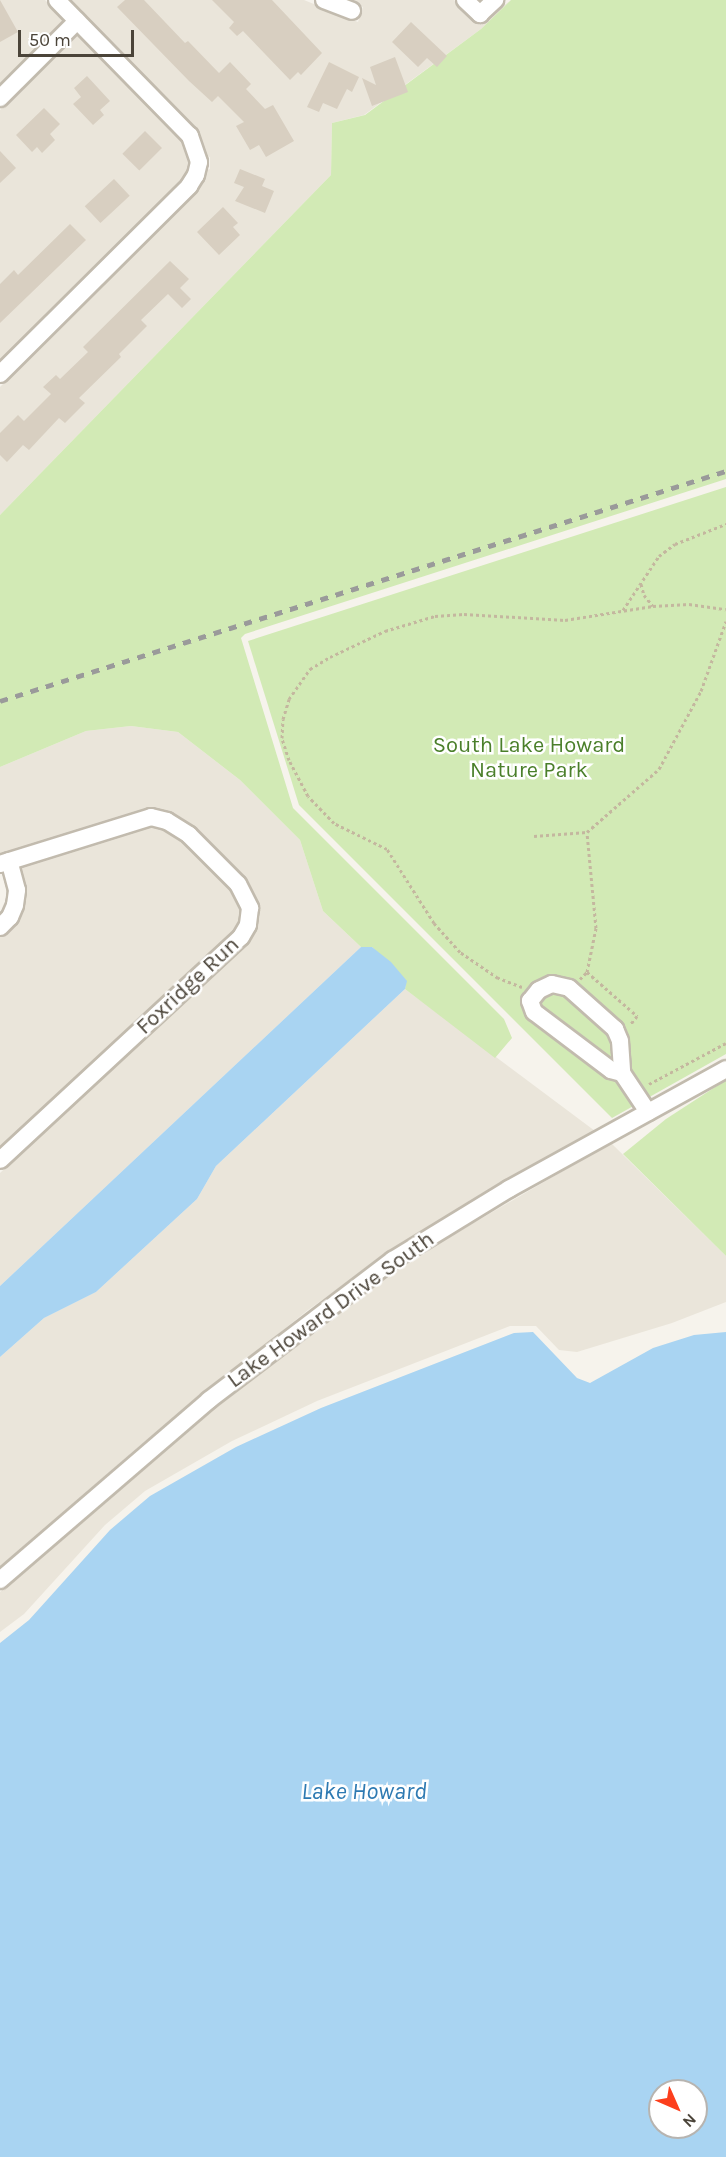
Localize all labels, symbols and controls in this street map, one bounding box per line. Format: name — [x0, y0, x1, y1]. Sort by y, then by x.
scale bar — [21, 18, 136, 56]
text: 50 m — [29, 29, 71, 51]
park label: South Lake Howard Nature Park — [433, 732, 625, 784]
street label: Foxridge Run — [131, 932, 245, 1040]
street label: Lake Howard Drive South — [222, 1226, 440, 1394]
water label: Lake Howard — [301, 1778, 427, 1806]
north arrow — [648, 2079, 708, 2139]
text: N — [679, 2110, 700, 2131]

